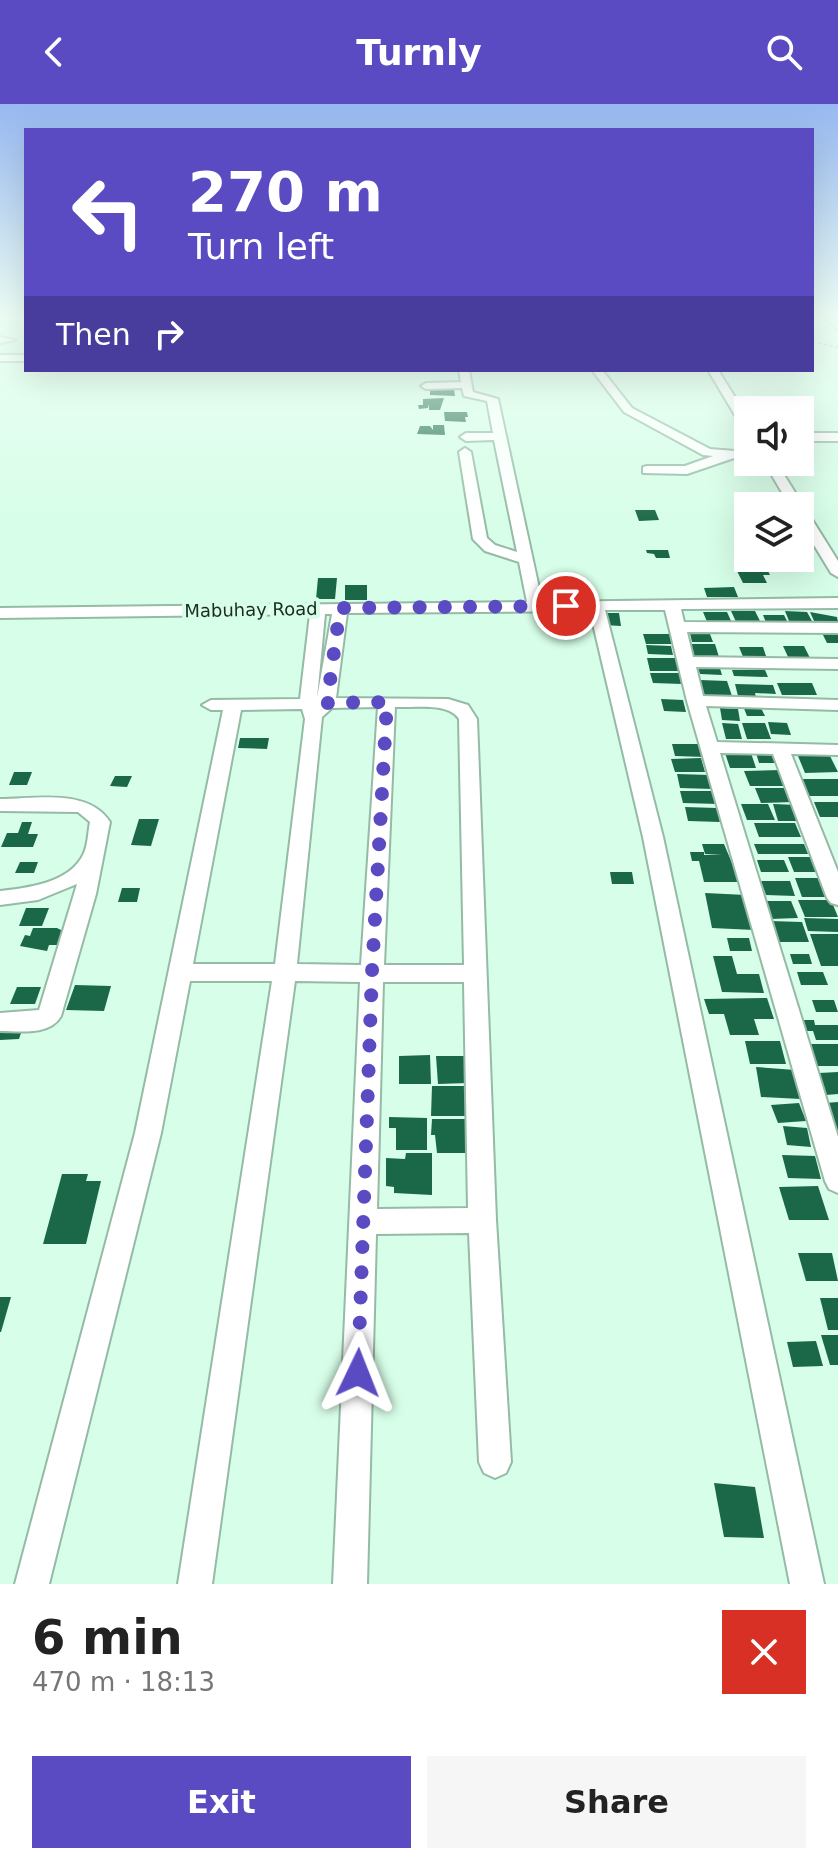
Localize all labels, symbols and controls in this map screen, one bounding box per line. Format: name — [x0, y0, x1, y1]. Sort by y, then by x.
icon: back — [32, 30, 76, 74]
icon: search — [762, 30, 806, 74]
text: Turnly — [356, 32, 482, 73]
text: 270 m — [188, 159, 383, 224]
icon: left — [56, 160, 160, 264]
text: Turn left — [188, 226, 334, 267]
icon: right — [147, 312, 191, 356]
text: Then — [56, 317, 131, 352]
map controls — [734, 396, 814, 572]
button: sound — [734, 396, 814, 476]
button: layers — [734, 492, 814, 572]
pin — [532, 572, 600, 640]
icon: arrive — [544, 584, 588, 628]
street label: Mabuhay Road — [184, 598, 318, 621]
position arrow — [316, 1331, 400, 1415]
text: 6 min — [32, 1609, 183, 1665]
button: close — [722, 1610, 806, 1694]
text: 470 m · 18:13 — [32, 1667, 215, 1697]
button: Exit — [32, 1756, 411, 1848]
button: Share — [427, 1756, 806, 1848]

